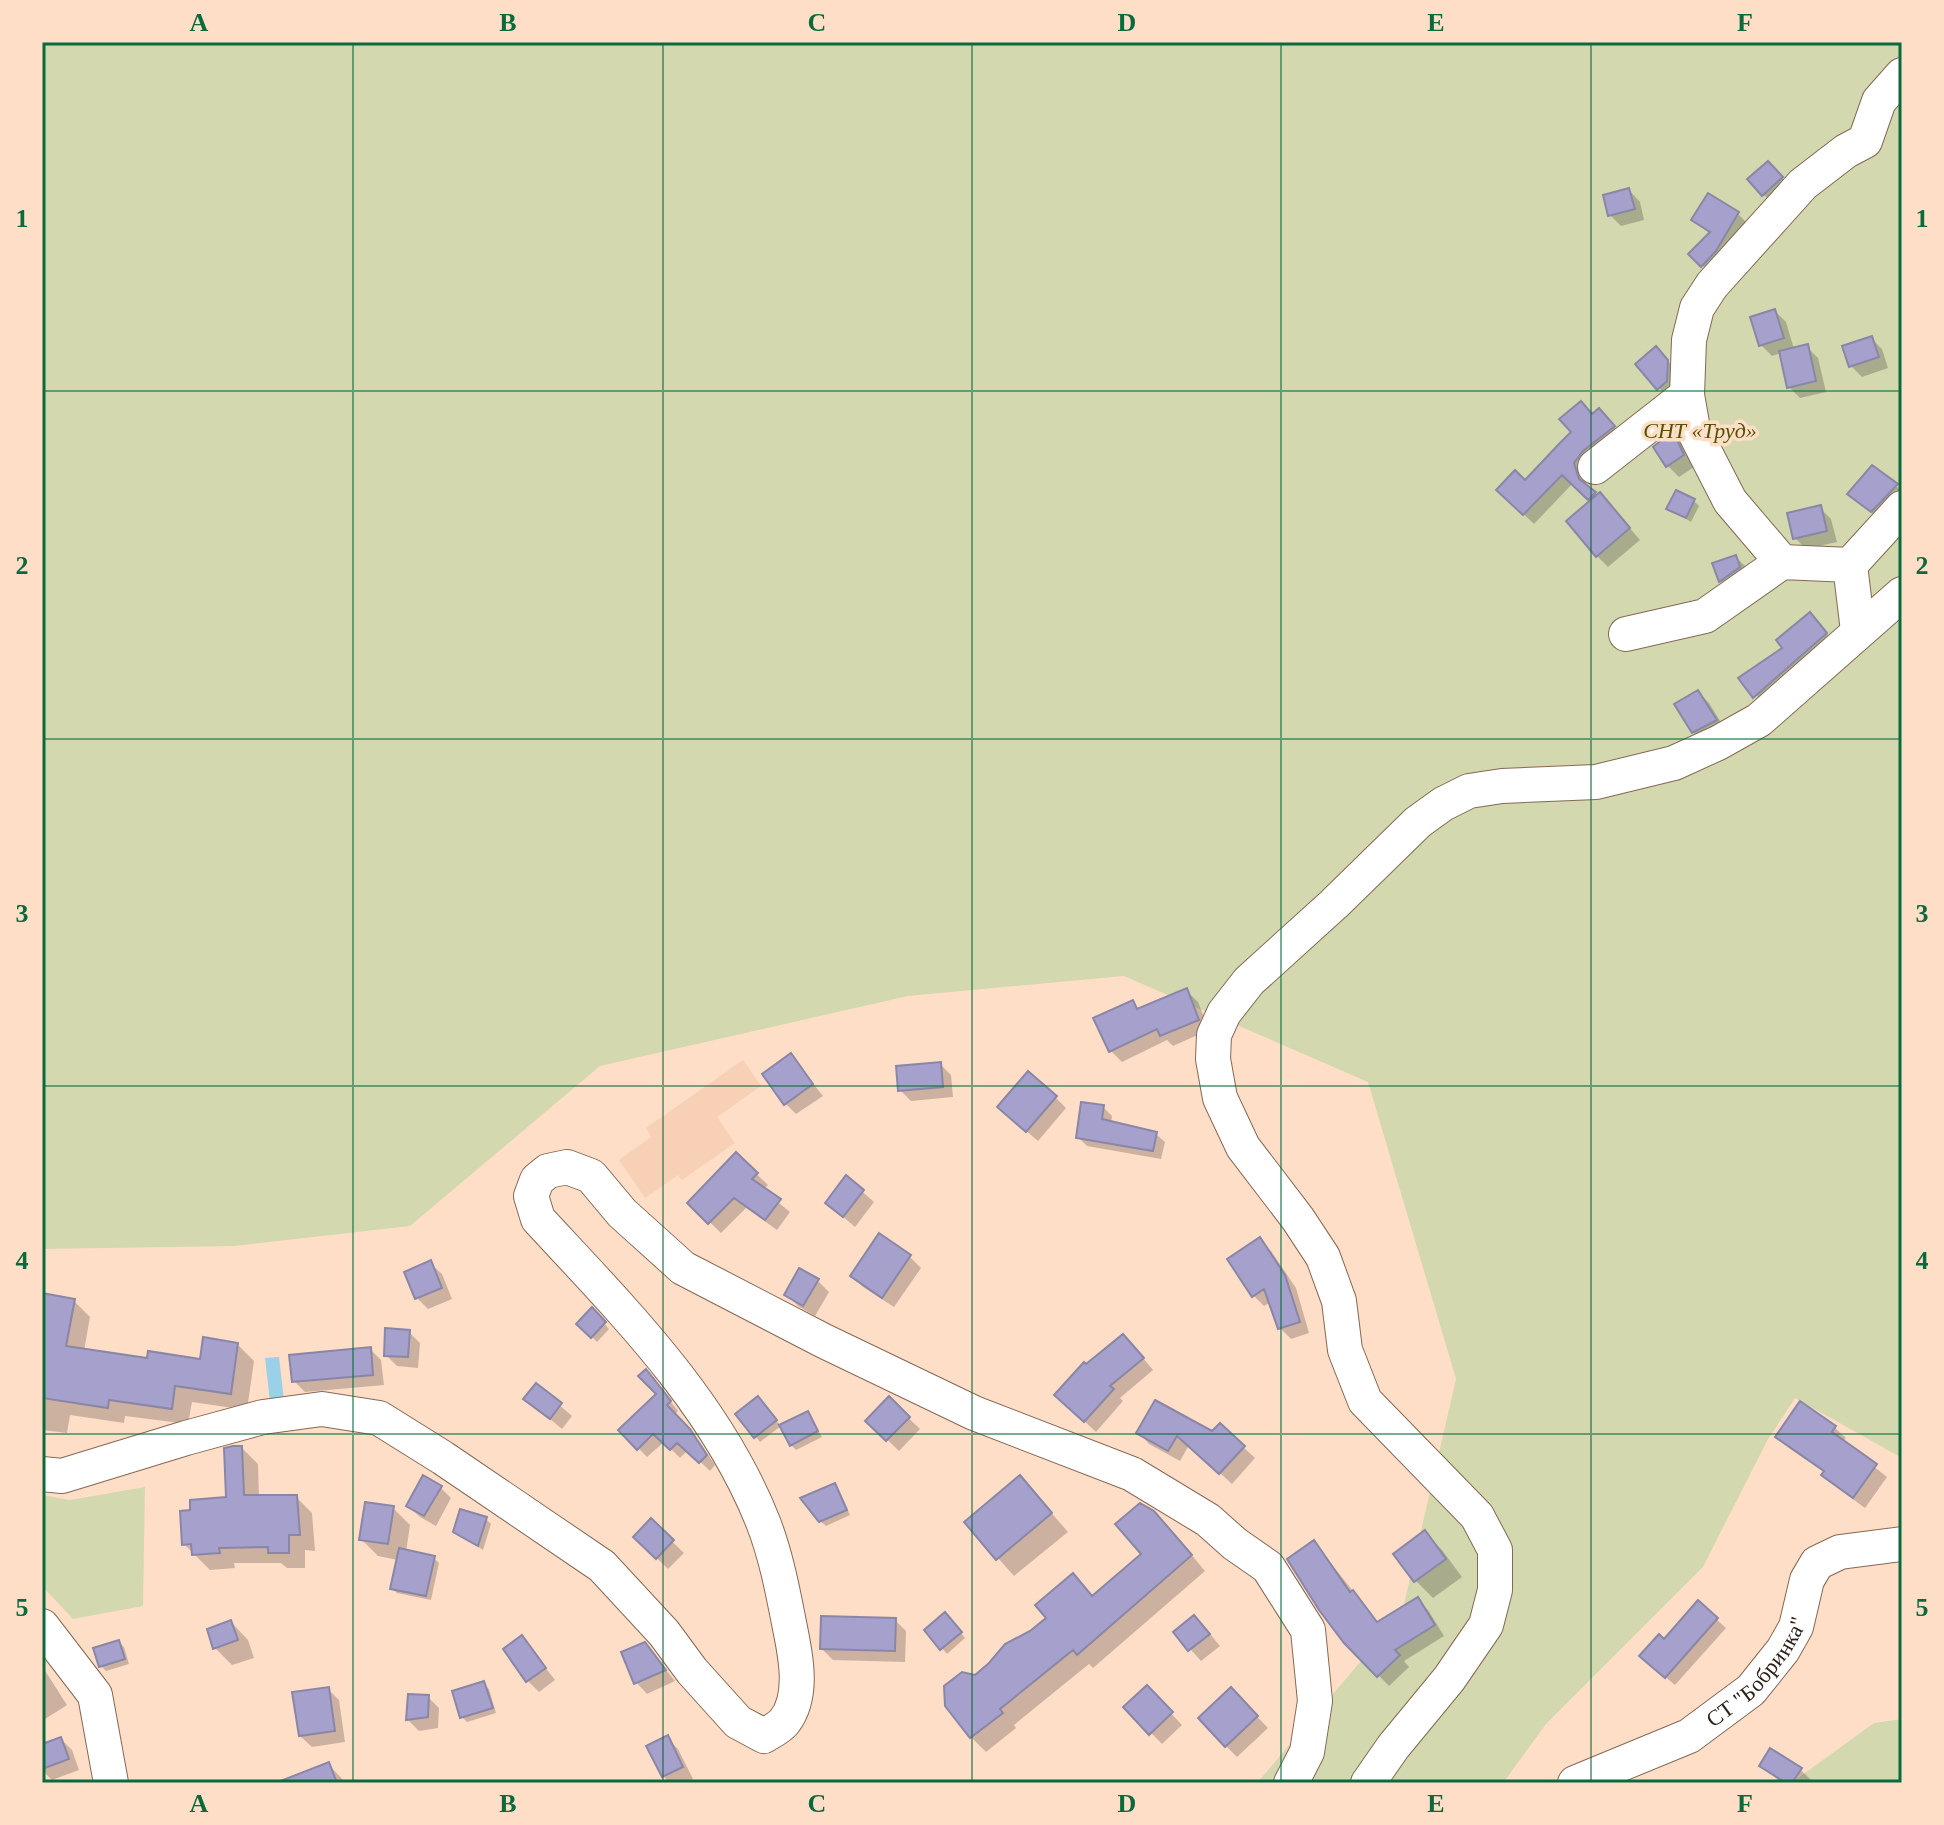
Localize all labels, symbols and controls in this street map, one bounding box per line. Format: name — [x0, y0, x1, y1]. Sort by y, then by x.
text: A — [190, 8, 209, 37]
text: B — [499, 8, 517, 37]
text: C — [808, 8, 826, 37]
text: D — [1118, 8, 1136, 37]
text: E — [1427, 8, 1445, 37]
text: F — [1737, 8, 1753, 37]
text: 1 — [16, 204, 29, 233]
text: 1 — [1916, 204, 1929, 233]
park label: СНТ «Труд» — [1643, 418, 1757, 443]
text: 2 — [16, 551, 29, 580]
text: 2 — [1916, 551, 1929, 580]
text: 3 — [16, 899, 29, 928]
text: 3 — [1916, 899, 1929, 928]
text: 4 — [16, 1246, 29, 1275]
text: 4 — [1916, 1246, 1929, 1275]
text: 5 — [16, 1593, 29, 1622]
text: 5 — [1916, 1593, 1929, 1622]
street label: СТ "Бобринка" — [1701, 1614, 1811, 1732]
text: A — [190, 1789, 209, 1818]
text: B — [499, 1789, 517, 1818]
text: C — [808, 1789, 826, 1818]
text: D — [1118, 1789, 1136, 1818]
text: E — [1427, 1789, 1445, 1818]
text: F — [1737, 1789, 1753, 1818]

